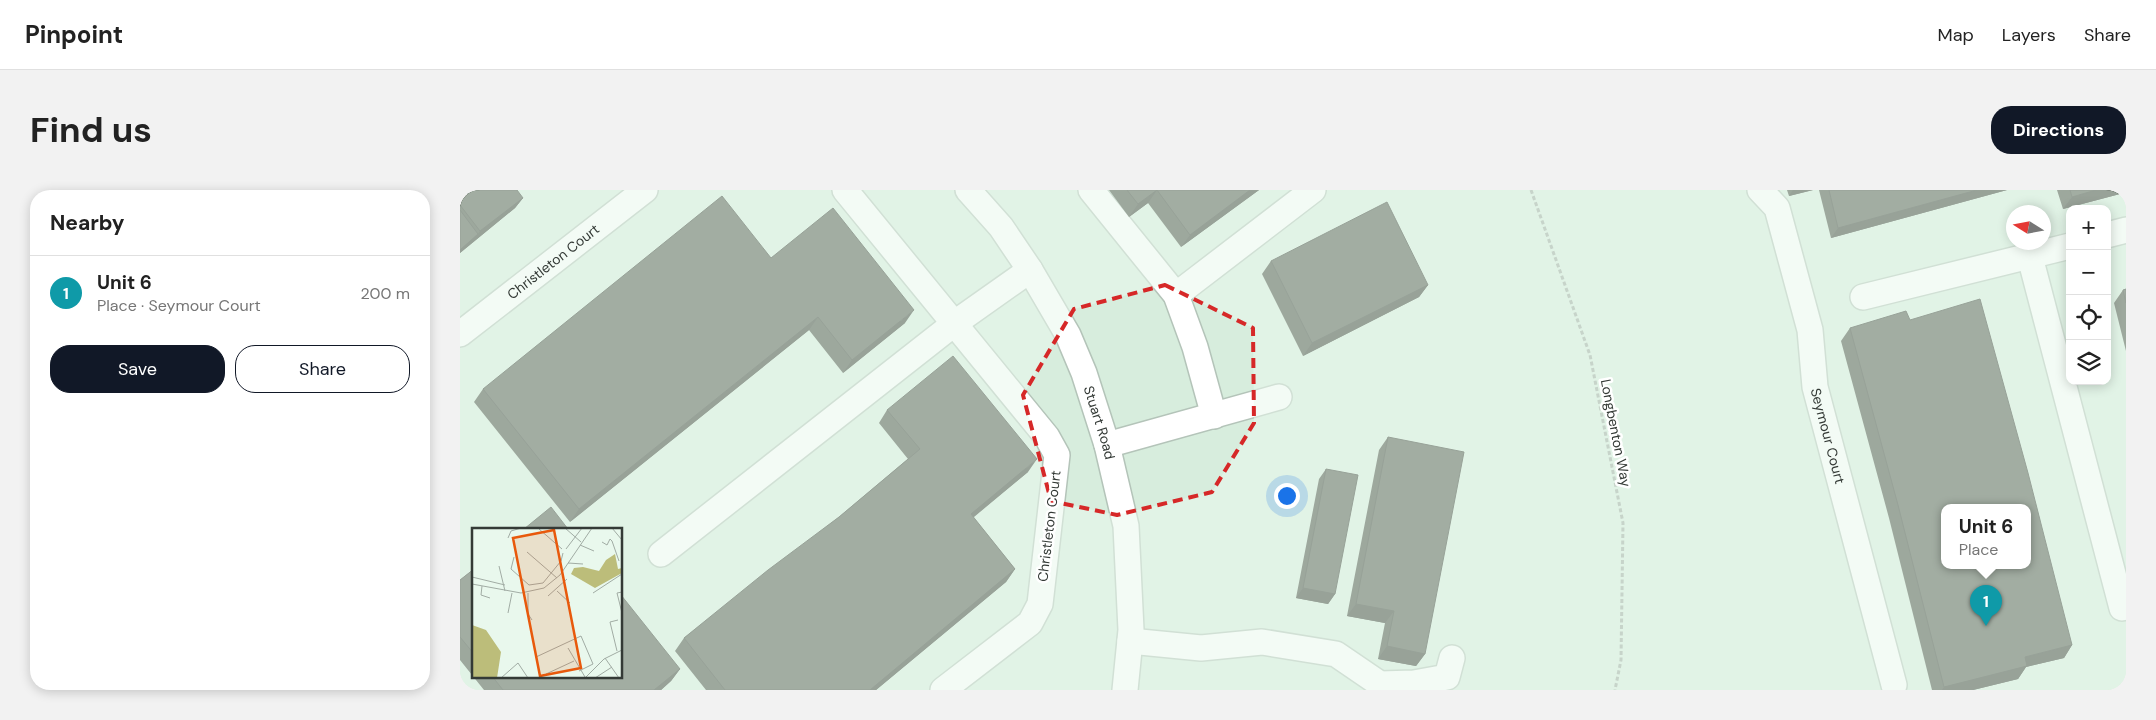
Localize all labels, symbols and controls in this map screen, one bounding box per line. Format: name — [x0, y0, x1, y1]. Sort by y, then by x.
text: Pinpoint — [25, 19, 123, 50]
text: Map — [1938, 23, 1974, 47]
text: Layers — [2002, 23, 2056, 47]
text: Share — [2084, 23, 2131, 47]
button: Directions — [1991, 106, 2126, 154]
text: Find us — [30, 107, 152, 153]
north arrow — [2006, 205, 2051, 250]
map controls — [2066, 205, 2111, 385]
button: + — [2066, 205, 2111, 250]
text: Nearby — [50, 209, 124, 237]
street label: Christleton Court — [503, 220, 603, 303]
button: − — [2066, 250, 2111, 295]
text: Unit 6 — [97, 270, 152, 295]
text: 1 — [63, 283, 69, 304]
text: 200 m — [361, 283, 410, 304]
text: Place · Seymour Court — [97, 295, 261, 316]
button: locate — [2066, 295, 2111, 340]
button: layers — [2066, 340, 2111, 385]
button: Save — [50, 345, 225, 393]
button: Share — [235, 345, 410, 393]
street label: Longbenton Way — [1597, 378, 1635, 489]
street label: Stuart Road — [1080, 383, 1119, 461]
street label: Seymour Court — [1807, 386, 1849, 486]
street label: Christleton Court — [1033, 469, 1065, 583]
your location — [1274, 483, 1300, 509]
popup — [1941, 504, 2031, 569]
text: Unit 6 — [1959, 514, 2013, 539]
inset map — [472, 528, 622, 678]
text: Place — [1959, 539, 1998, 560]
pin: 1 — [1970, 585, 2002, 626]

